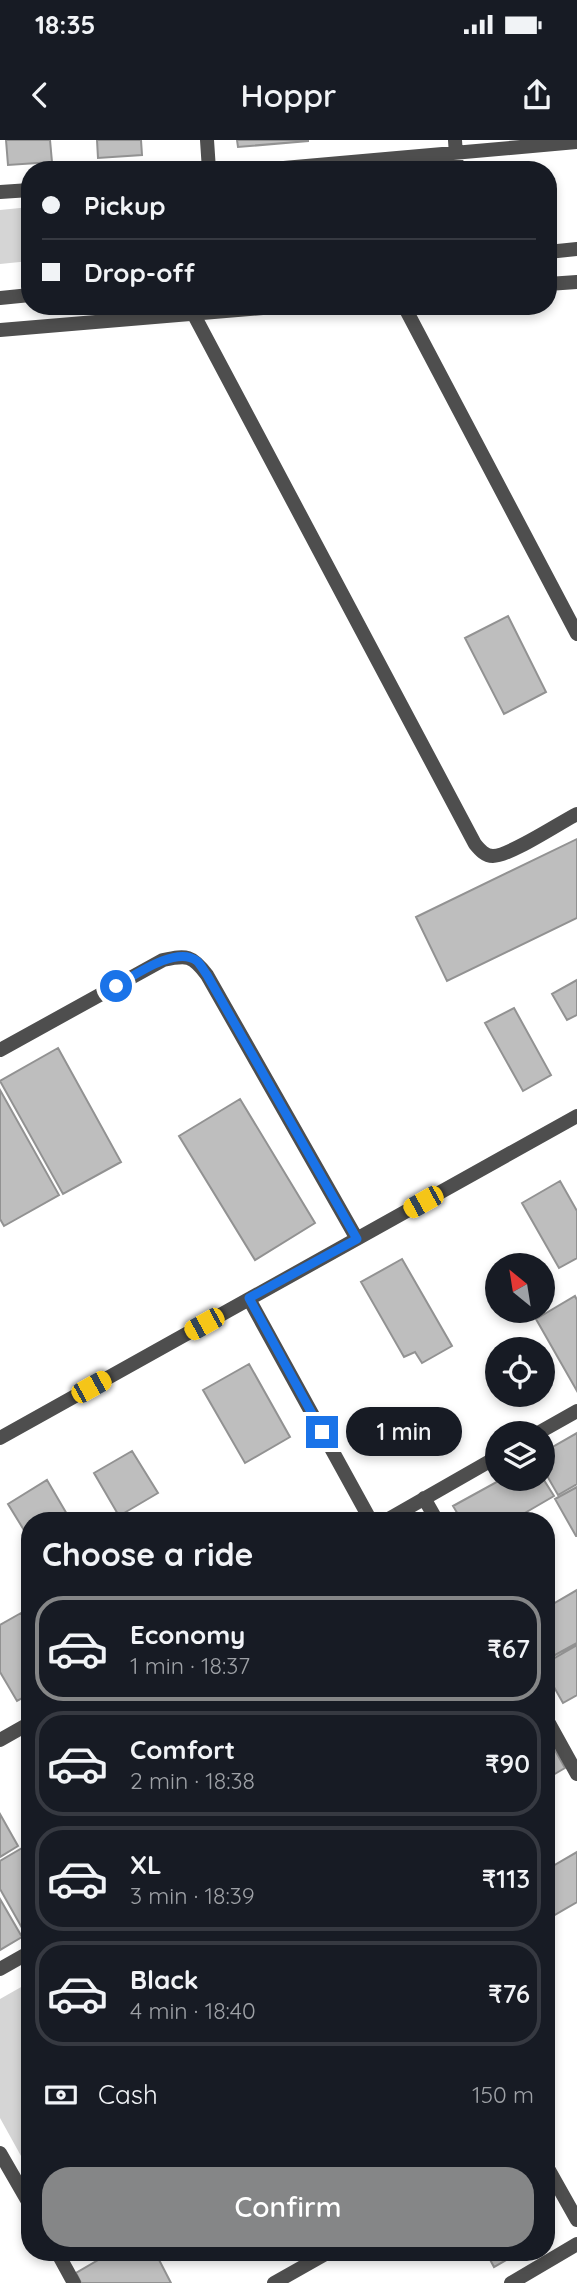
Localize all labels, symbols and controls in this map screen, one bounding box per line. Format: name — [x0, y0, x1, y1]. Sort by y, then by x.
text: 18:35 — [35, 8, 95, 41]
text: Hoppr — [241, 75, 336, 115]
icon: back — [21, 76, 59, 114]
icon: share — [518, 76, 556, 114]
text: Pickup — [84, 189, 166, 222]
text: Drop-off — [84, 256, 195, 289]
route start — [100, 970, 132, 1002]
car — [400, 1183, 447, 1221]
north arrow — [485, 1253, 555, 1323]
map controls — [485, 1253, 555, 1491]
car — [181, 1305, 228, 1343]
button: locate — [485, 1337, 555, 1407]
car — [68, 1368, 115, 1406]
callout: 1 min — [346, 1408, 462, 1456]
route end — [306, 1416, 338, 1448]
text: 1 min — [376, 1417, 432, 1446]
button: layers — [485, 1421, 555, 1491]
text: Choose a ride — [42, 1534, 254, 1574]
icon: car — [46, 1617, 109, 1680]
text: Economy — [130, 1618, 245, 1651]
text: ₹67 — [487, 1632, 530, 1665]
text: 1 min · 18:37 — [130, 1651, 250, 1680]
icon: car — [46, 1732, 109, 1795]
text: Comfort — [130, 1733, 235, 1766]
text: ₹90 — [485, 1747, 530, 1780]
text: 2 min · 18:38 — [130, 1766, 255, 1795]
icon: car — [46, 1847, 109, 1910]
text: XL — [130, 1848, 162, 1881]
text: ₹113 — [482, 1862, 530, 1895]
text: 3 min · 18:39 — [130, 1881, 255, 1910]
icon: car — [46, 1962, 109, 2025]
text: Black — [130, 1963, 199, 1996]
text: ₹76 — [488, 1977, 530, 2010]
text: 4 min · 18:40 — [130, 1996, 256, 2025]
icon: cash — [42, 2076, 80, 2114]
text: Cash — [98, 2078, 158, 2111]
text: 150 m — [472, 2080, 534, 2109]
button: Confirm — [42, 2167, 534, 2247]

